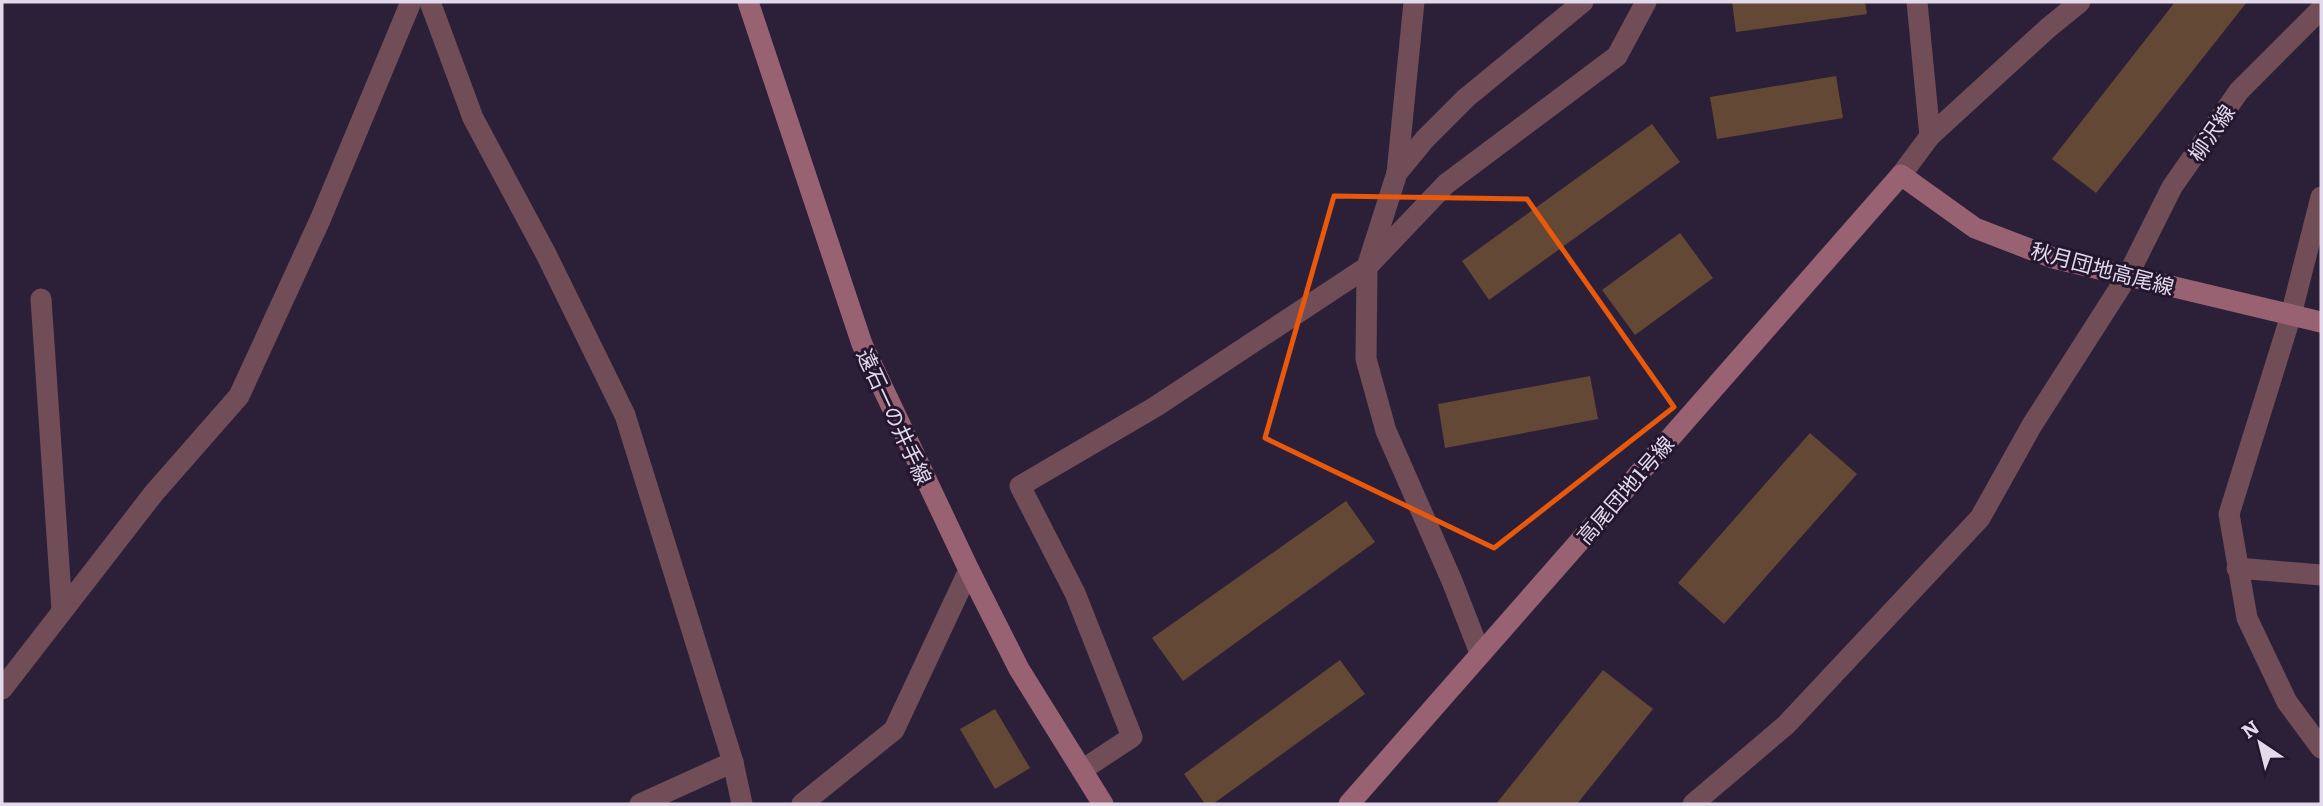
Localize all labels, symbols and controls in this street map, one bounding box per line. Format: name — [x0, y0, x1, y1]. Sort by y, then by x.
street label: 柳沢線 — [2179, 97, 2241, 167]
street label: 秋月団地高尾線 — [2028, 233, 2178, 301]
street label: 遠石一の井手線 — [851, 343, 941, 489]
street label: 高尾団地1号線 — [1568, 428, 1680, 550]
north arrow — [2225, 708, 2295, 778]
text: N — [2235, 712, 2264, 744]

